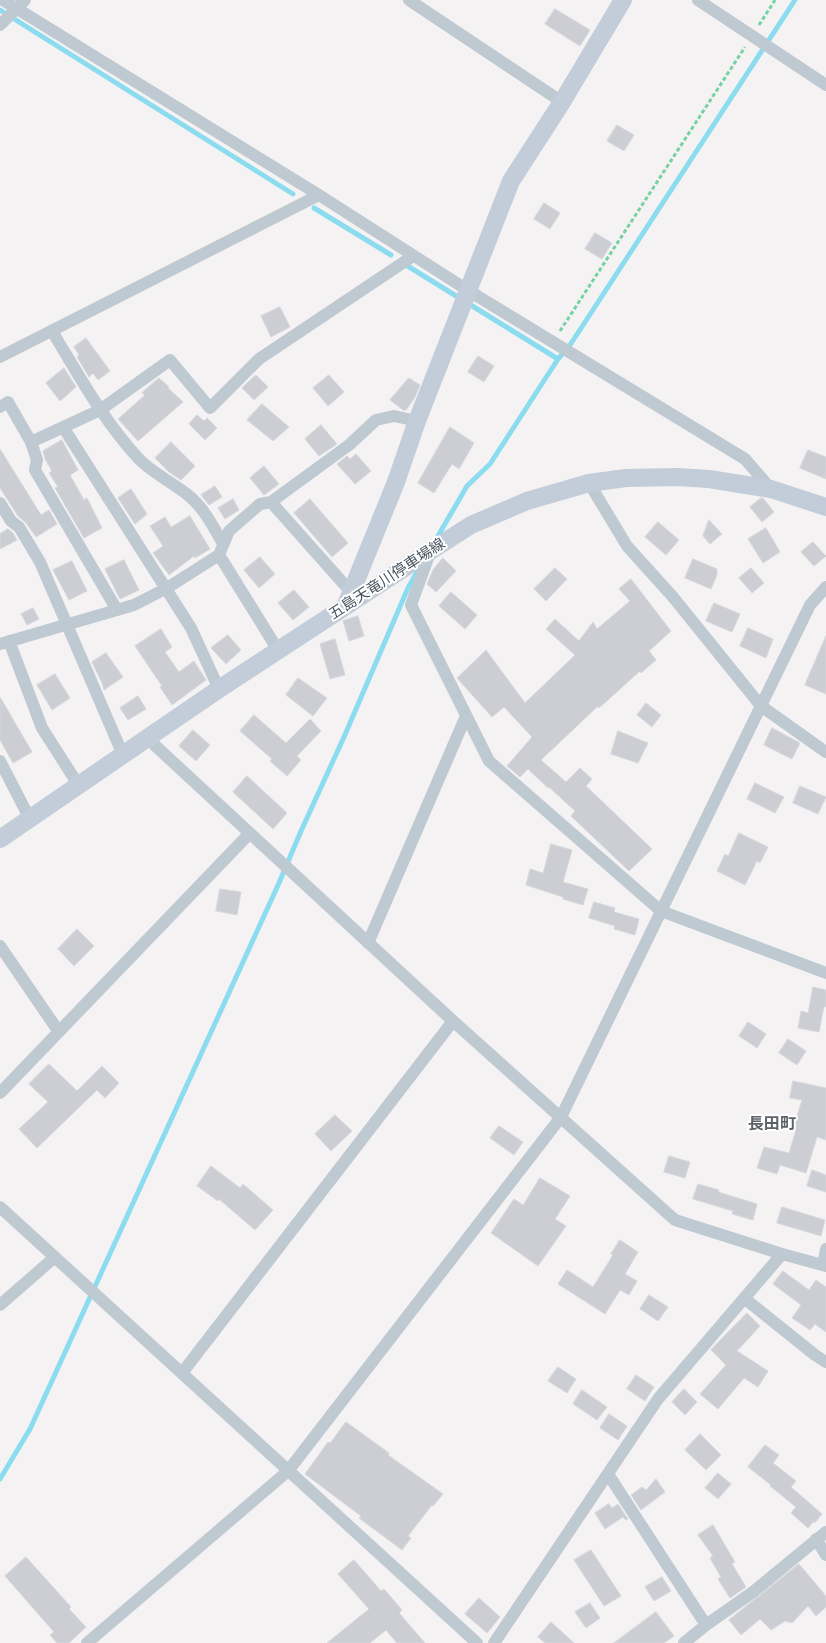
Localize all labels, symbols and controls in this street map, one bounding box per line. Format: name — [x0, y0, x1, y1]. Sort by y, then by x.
street label: 五島天竜川停車場線 — [325, 535, 449, 623]
district label: 長田町 — [748, 1114, 796, 1134]

